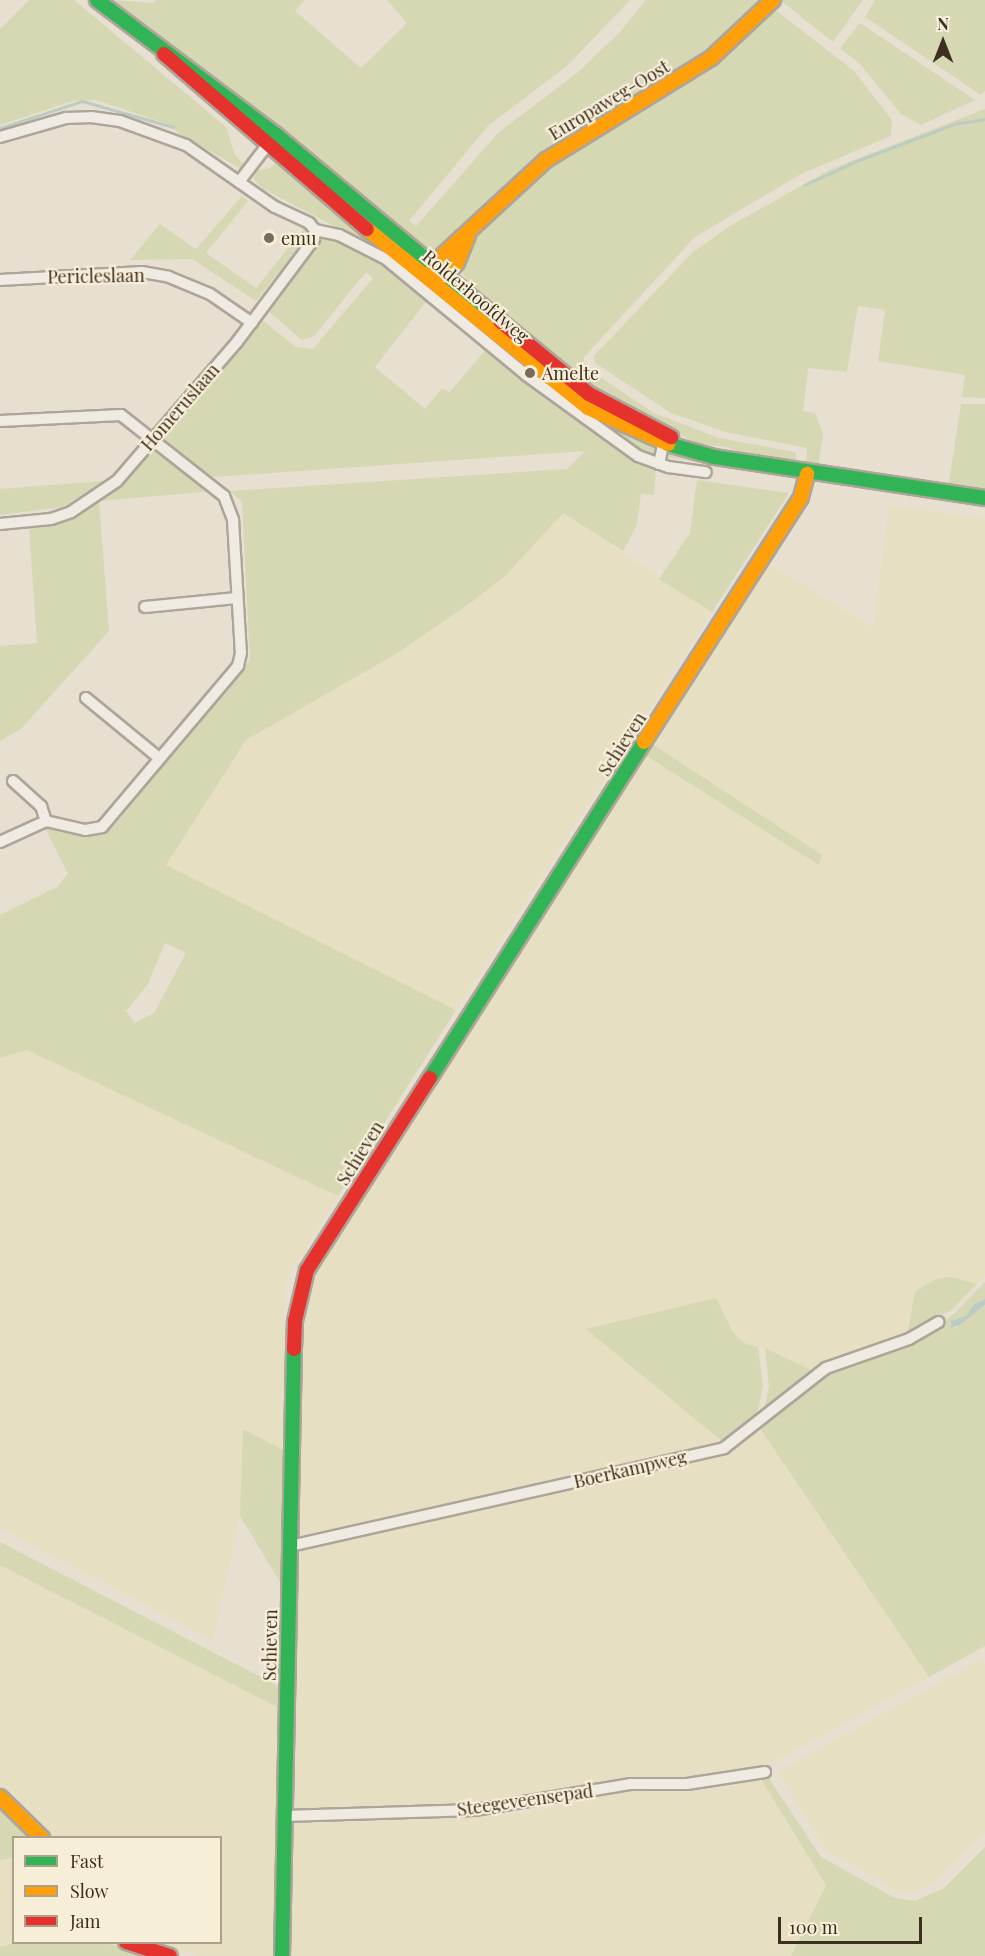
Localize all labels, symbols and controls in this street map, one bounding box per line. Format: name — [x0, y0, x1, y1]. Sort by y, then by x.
north arrow — [913, 12, 973, 72]
text: N — [937, 13, 949, 34]
street label: Europaweg-Oost — [545, 55, 673, 145]
place label: emu — [281, 227, 317, 249]
marker: emu — [262, 231, 276, 245]
street label: Rolderhoofdweg — [418, 245, 534, 347]
street label: Pericleslaan — [47, 264, 145, 288]
street label: Homeruslaan — [136, 359, 224, 455]
place label: Amelte — [542, 362, 599, 384]
marker: Amelte — [523, 366, 537, 380]
street label: Schieven — [593, 708, 651, 780]
street label: Schieven — [332, 1117, 388, 1189]
street label: Boerkampweg — [571, 1446, 689, 1492]
street label: Schieven — [259, 1609, 281, 1681]
street label: Steegeveensepad — [456, 1780, 594, 1820]
legend — [12, 1836, 222, 1944]
text: Fast — [70, 1849, 103, 1873]
text: Slow — [70, 1879, 108, 1903]
scale bar — [781, 1905, 925, 1943]
text: Jam — [70, 1909, 100, 1933]
text: 100 m — [789, 1915, 838, 1939]

